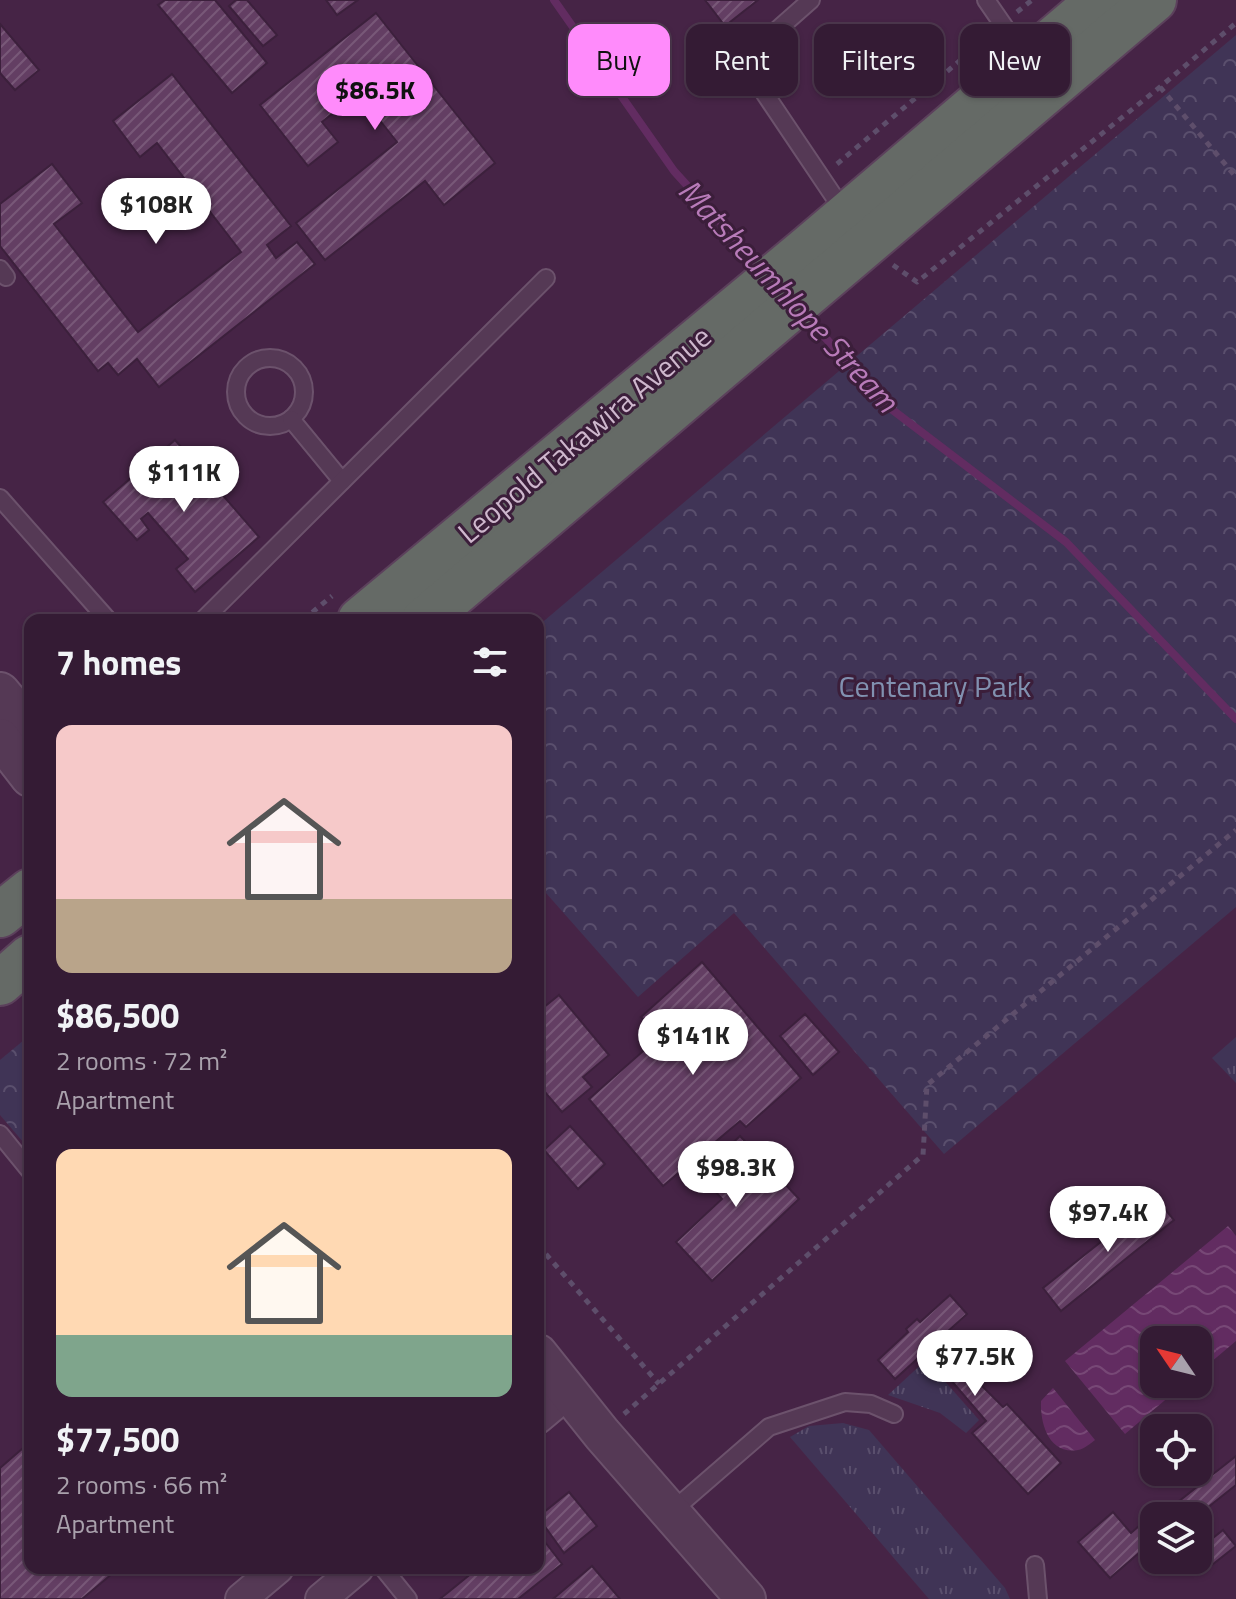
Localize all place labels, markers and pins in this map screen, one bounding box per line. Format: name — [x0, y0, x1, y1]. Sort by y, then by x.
pin: $86.5K — [310, 64, 440, 132]
pin: $108K — [100, 178, 212, 246]
pin: $111K — [128, 446, 240, 514]
pin: $141K — [637, 1009, 749, 1077]
pin: $98.3K — [671, 1141, 801, 1209]
pin: $97.4K — [1043, 1186, 1173, 1254]
pin: $77.5K — [910, 1330, 1040, 1398]

